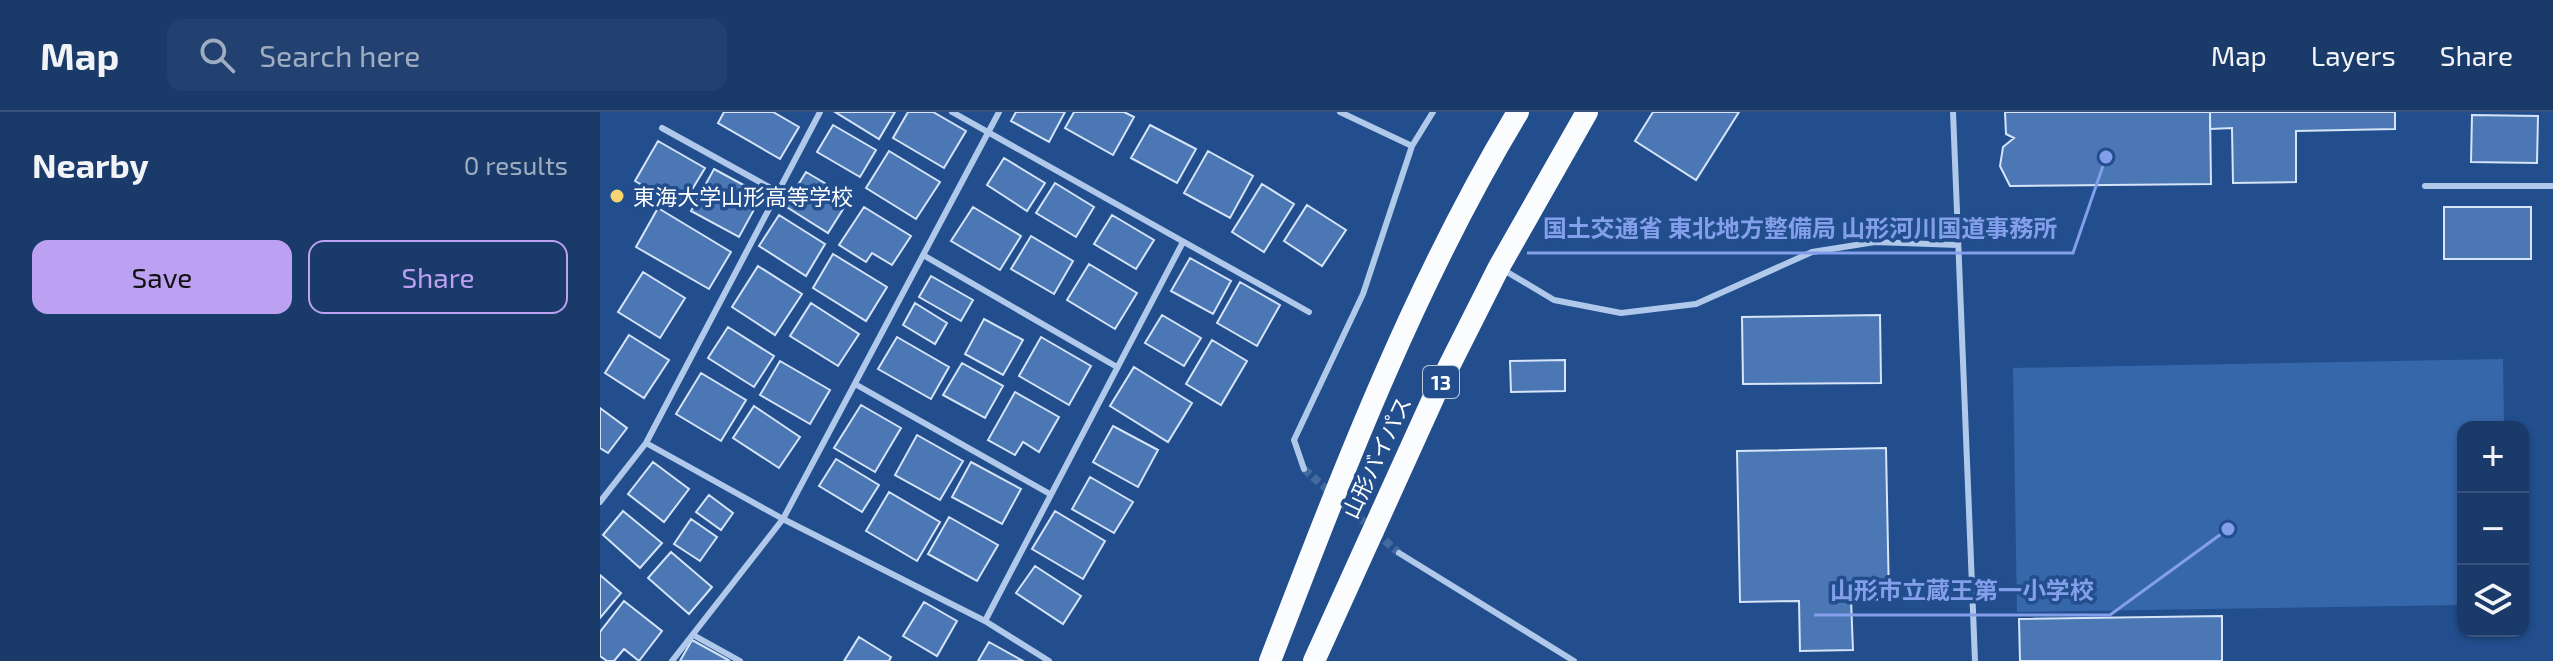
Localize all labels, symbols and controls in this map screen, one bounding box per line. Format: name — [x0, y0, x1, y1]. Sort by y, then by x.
search box — [167, 19, 727, 91]
text: Map — [40, 32, 119, 78]
icon: search — [195, 33, 239, 77]
text: Search here — [259, 37, 420, 73]
text: Map — [2211, 38, 2267, 72]
text: Layers — [2311, 38, 2396, 72]
text: Share — [2440, 38, 2513, 72]
text: Nearby — [32, 144, 149, 185]
text: 0 results — [464, 149, 568, 180]
place label: 東海大学山形高等学校 — [633, 183, 853, 209]
marker: 東海大学山形高等学校 — [608, 187, 626, 205]
callout: 国土交通省 東北地方整備局 山形河川国道事務所 — [1527, 205, 2073, 253]
text: 国土交通省 東北地方整備局 山形河川国道事務所 — [1543, 213, 2057, 242]
button: Save — [32, 240, 292, 314]
button: Share — [308, 240, 568, 314]
road number: 13 — [1423, 366, 1459, 398]
street label: 山形バイパス — [1336, 392, 1416, 522]
map controls — [2457, 421, 2529, 637]
button: + — [2457, 421, 2529, 493]
button: − — [2457, 493, 2529, 565]
button: layers — [2457, 565, 2529, 637]
callout: 山形市立蔵王第一小学校 — [1814, 567, 2110, 615]
text: 山形市立蔵王第一小学校 — [1830, 575, 2094, 604]

